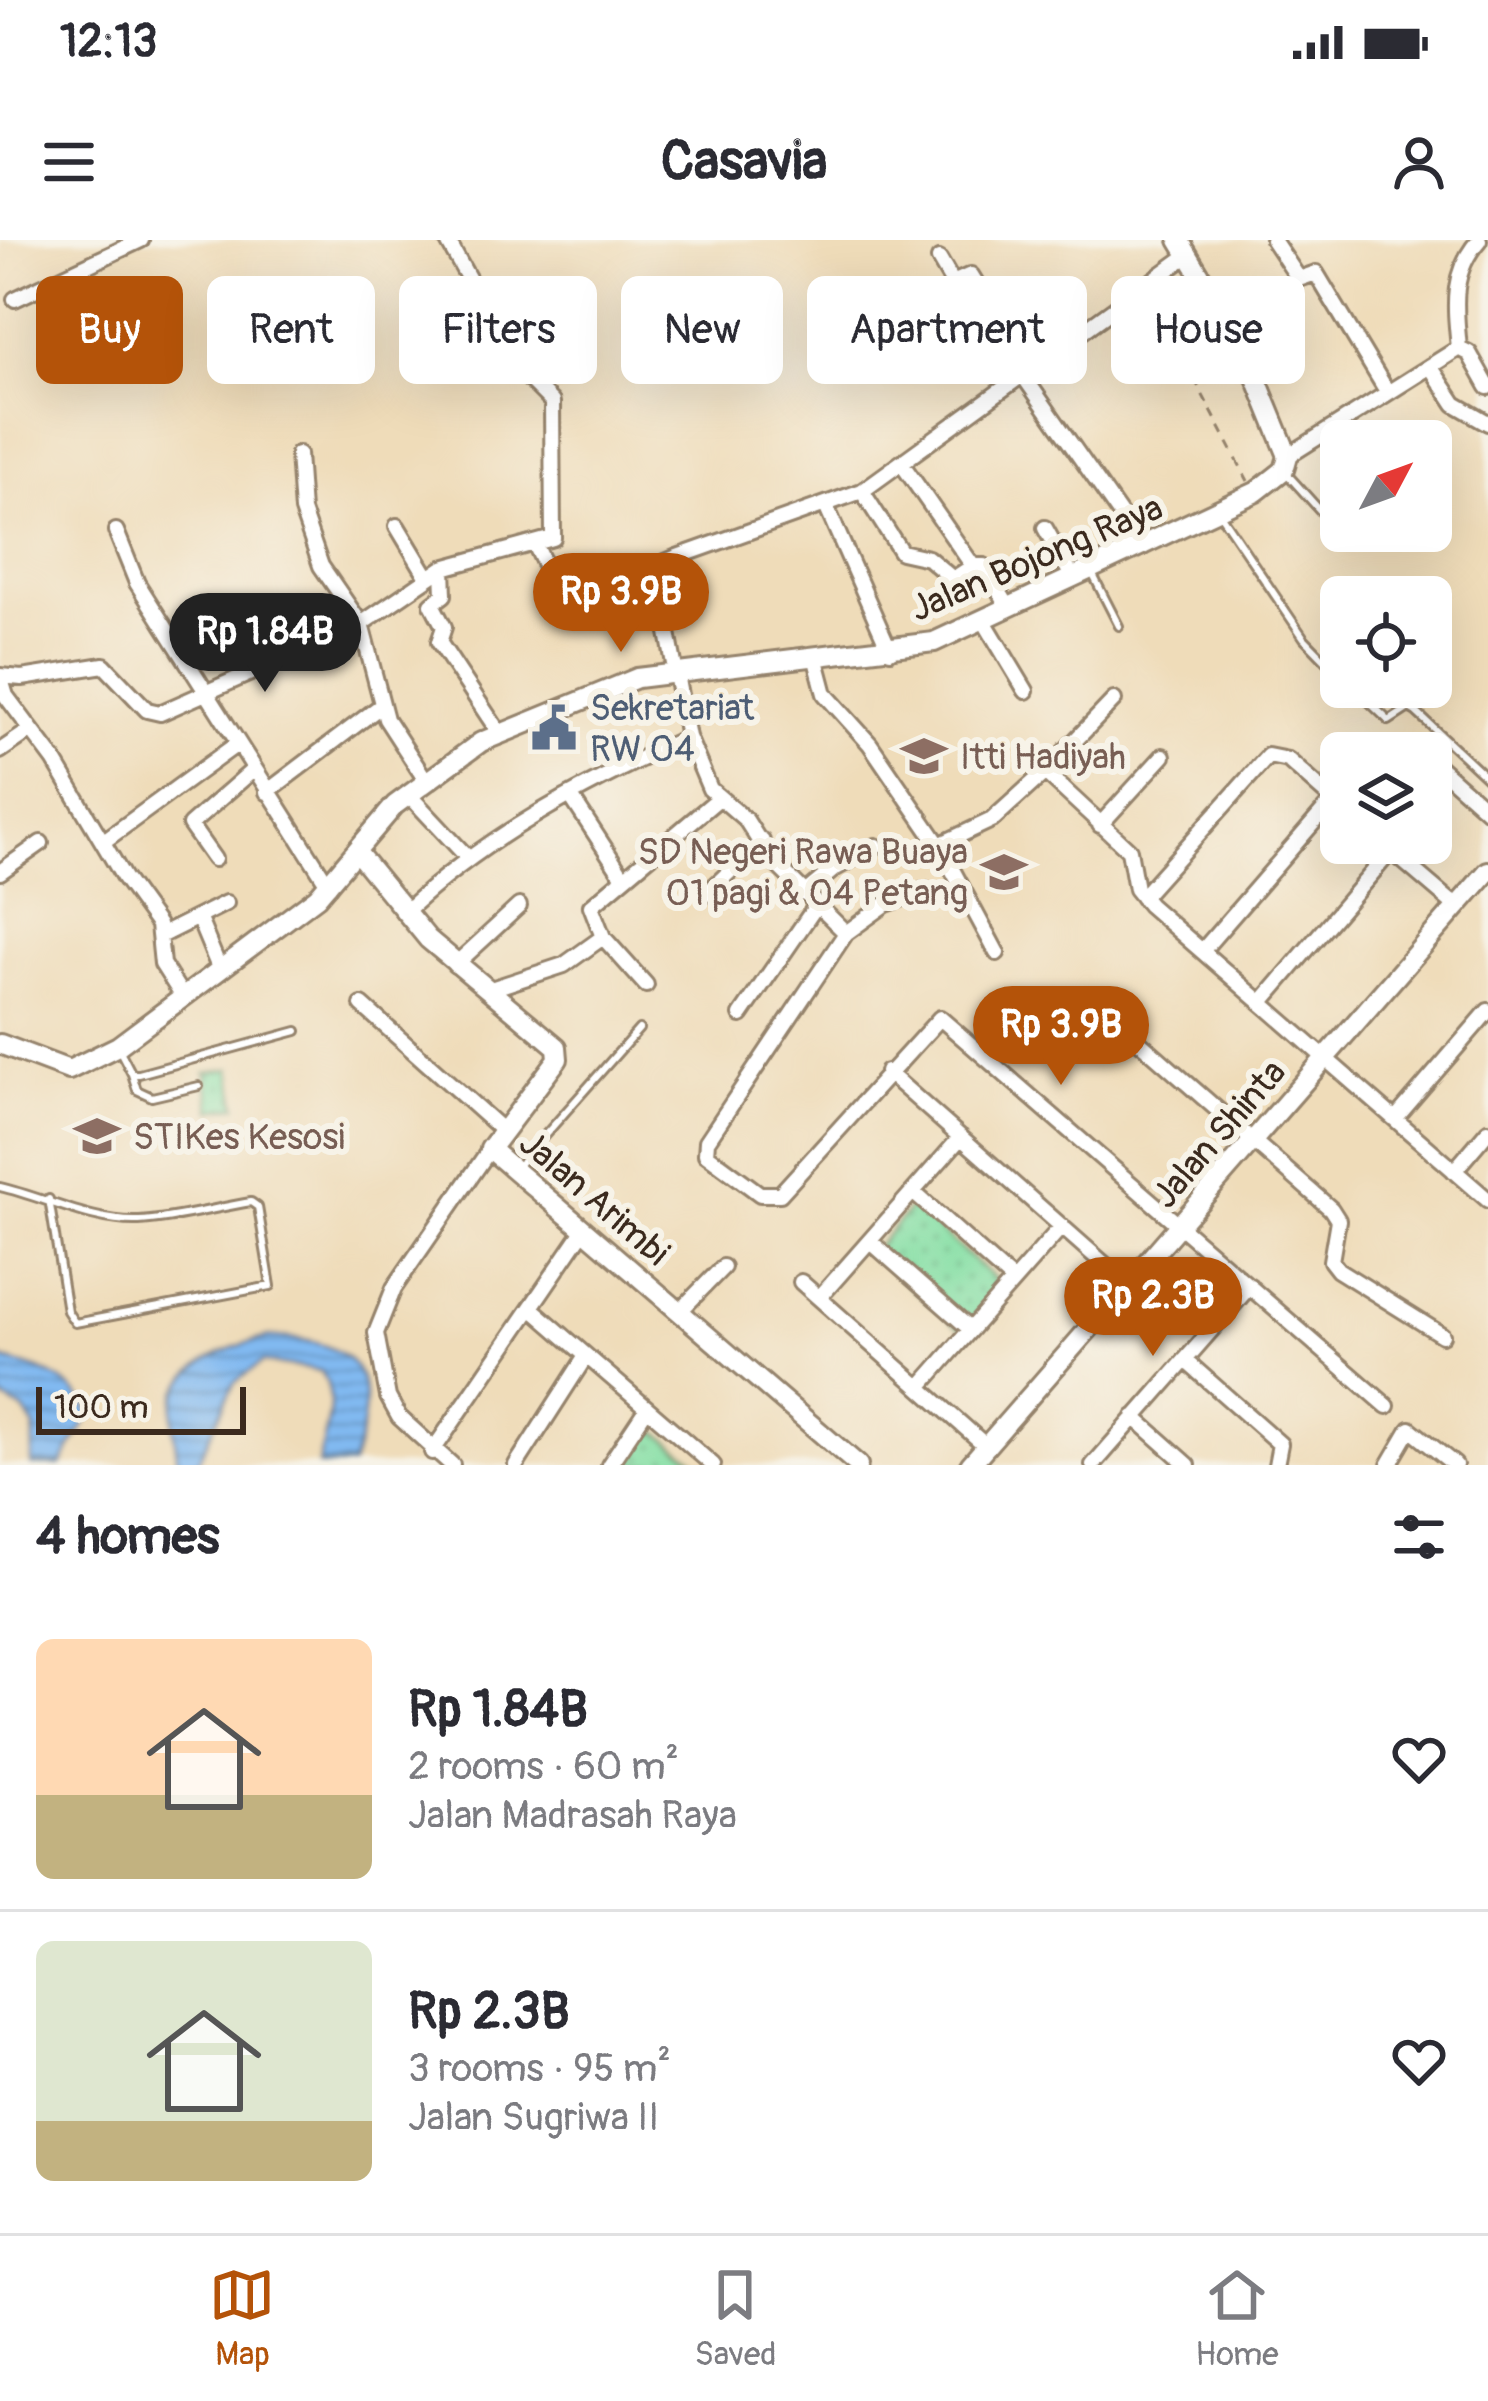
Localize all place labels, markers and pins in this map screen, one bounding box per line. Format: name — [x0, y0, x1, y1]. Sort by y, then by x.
pin: Rp 3.9B — [510, 553, 732, 655]
pin: Rp 1.84B — [141, 593, 389, 695]
place label: Sekretariat RW 04 — [590, 686, 755, 772]
public building icon: Sekretariat RW 04 — [529, 703, 579, 753]
school or university icon: Itti Hadiyah — [899, 731, 949, 781]
place label: Itti Hadiyah — [960, 735, 1126, 780]
place label: SD Negeri Rawa Buaya 01 pagi & 04 Petang — [638, 830, 968, 916]
school or university icon: SD Negeri Rawa Buaya 01 pagi & 04 Petang — [979, 847, 1029, 897]
pin: Rp 3.9B — [950, 986, 1172, 1088]
school or university icon: STIKes Kesosi — [72, 1111, 122, 1161]
place label: STIKes Kesosi — [133, 1115, 345, 1160]
pin: Rp 2.3B — [1042, 1257, 1264, 1359]

